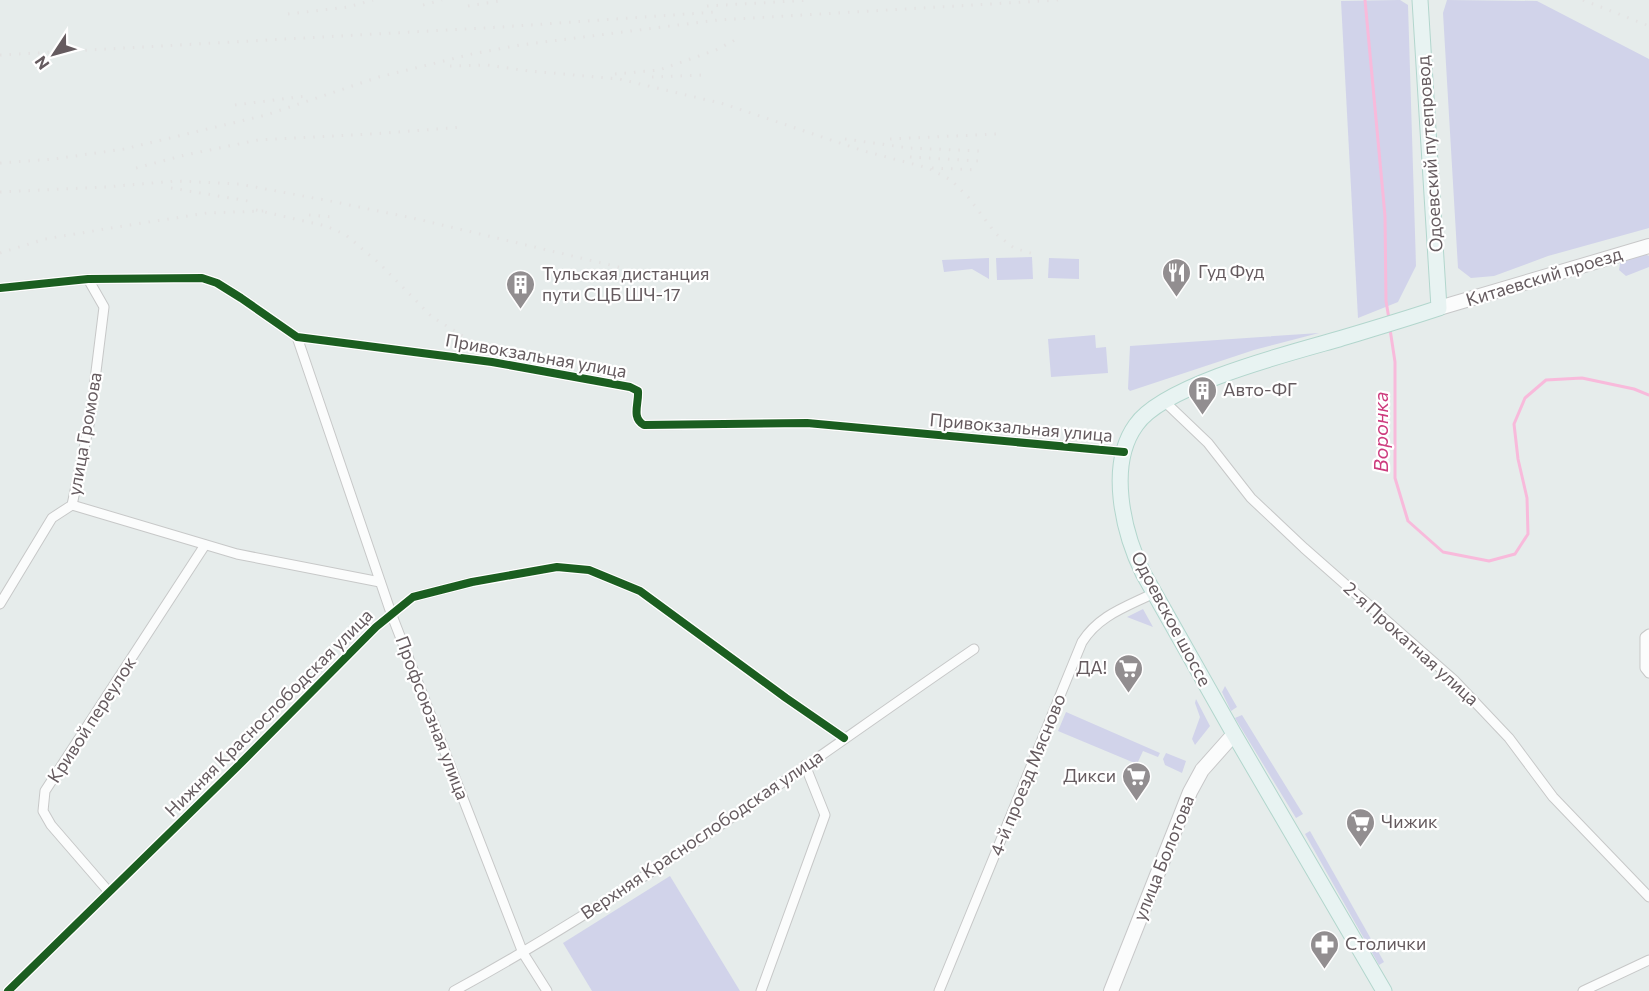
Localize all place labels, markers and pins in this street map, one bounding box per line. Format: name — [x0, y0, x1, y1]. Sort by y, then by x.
restaurant icon: Гуд Фуд — [1161, 256, 1193, 298]
place label: Гуд Фуд — [1198, 260, 1265, 282]
place label: Тульская дистанция пути СЦБ ШЧ-17 — [542, 262, 710, 305]
building icon: Тульская дистанция пути СЦБ ШЧ-17 — [505, 268, 537, 310]
building icon: Авто-ФГ — [1186, 374, 1218, 416]
place label: Авто-ФГ — [1223, 378, 1297, 400]
supermarket icon: ДА! — [1112, 652, 1144, 694]
place label: ДА! — [1076, 656, 1107, 678]
supermarket icon: Дикси — [1121, 760, 1153, 802]
place label: Дикси — [1063, 764, 1116, 786]
supermarket icon: Чижик — [1344, 806, 1376, 848]
place label: Чижик — [1381, 810, 1438, 832]
pharmacy icon: Столички — [1308, 928, 1340, 970]
place label: Столички — [1345, 932, 1426, 954]

